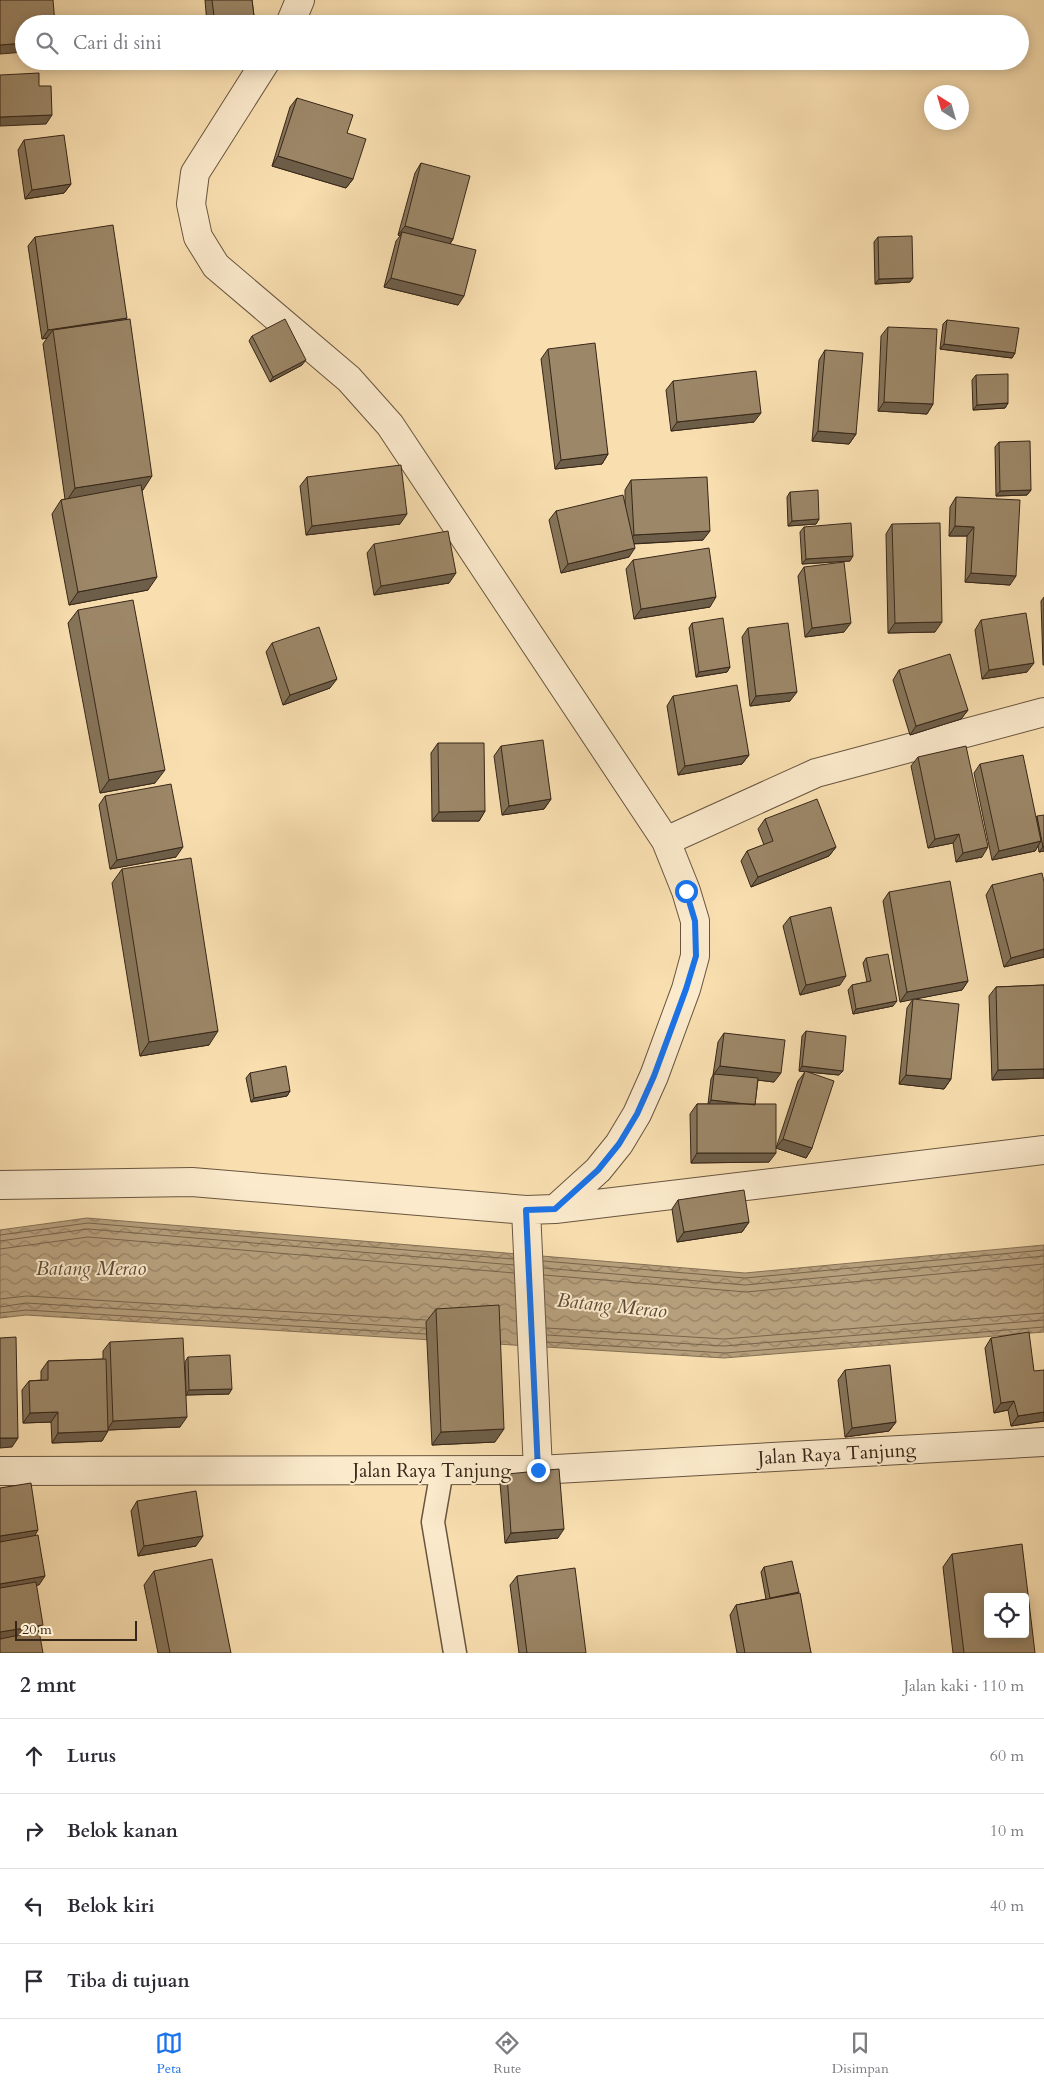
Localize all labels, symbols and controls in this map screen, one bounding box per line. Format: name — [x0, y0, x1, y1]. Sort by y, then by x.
search box — [15, 15, 1029, 70]
icon: search — [33, 29, 61, 57]
text: Cari di sini — [73, 30, 162, 56]
north arrow — [924, 85, 969, 130]
route start — [675, 880, 698, 903]
water label: Batang Merao — [36, 1255, 146, 1282]
water label: Batang Merao — [555, 1286, 668, 1325]
street label: Jalan Raya Tanjung — [754, 1437, 917, 1471]
street label: Jalan Raya Tanjung — [350, 1458, 512, 1484]
route end — [527, 1459, 550, 1482]
map controls — [984, 1593, 1029, 1638]
button: locate — [984, 1593, 1029, 1638]
scale bar — [15, 1618, 138, 1641]
text: 20 m — [22, 1620, 52, 1639]
text: 2 mnt — [20, 1671, 76, 1700]
text: Jalan kaki · 110 m — [904, 1675, 1024, 1697]
icon: ahead — [20, 1742, 48, 1770]
text: Lurus — [67, 1743, 116, 1769]
text: 60 m — [990, 1745, 1024, 1767]
icon: right — [20, 1817, 48, 1845]
text: Belok kanan — [67, 1818, 178, 1844]
text: 10 m — [990, 1820, 1024, 1842]
icon: left — [20, 1892, 48, 1920]
text: Belok kiri — [67, 1893, 154, 1919]
text: 40 m — [990, 1895, 1024, 1917]
icon: arrive — [20, 1967, 48, 1995]
text: Tiba di tujuan — [67, 1968, 190, 1994]
tab: Peta — [155, 2029, 183, 2078]
tab: Rute — [493, 2029, 521, 2078]
tab: Disimpan — [832, 2029, 889, 2078]

